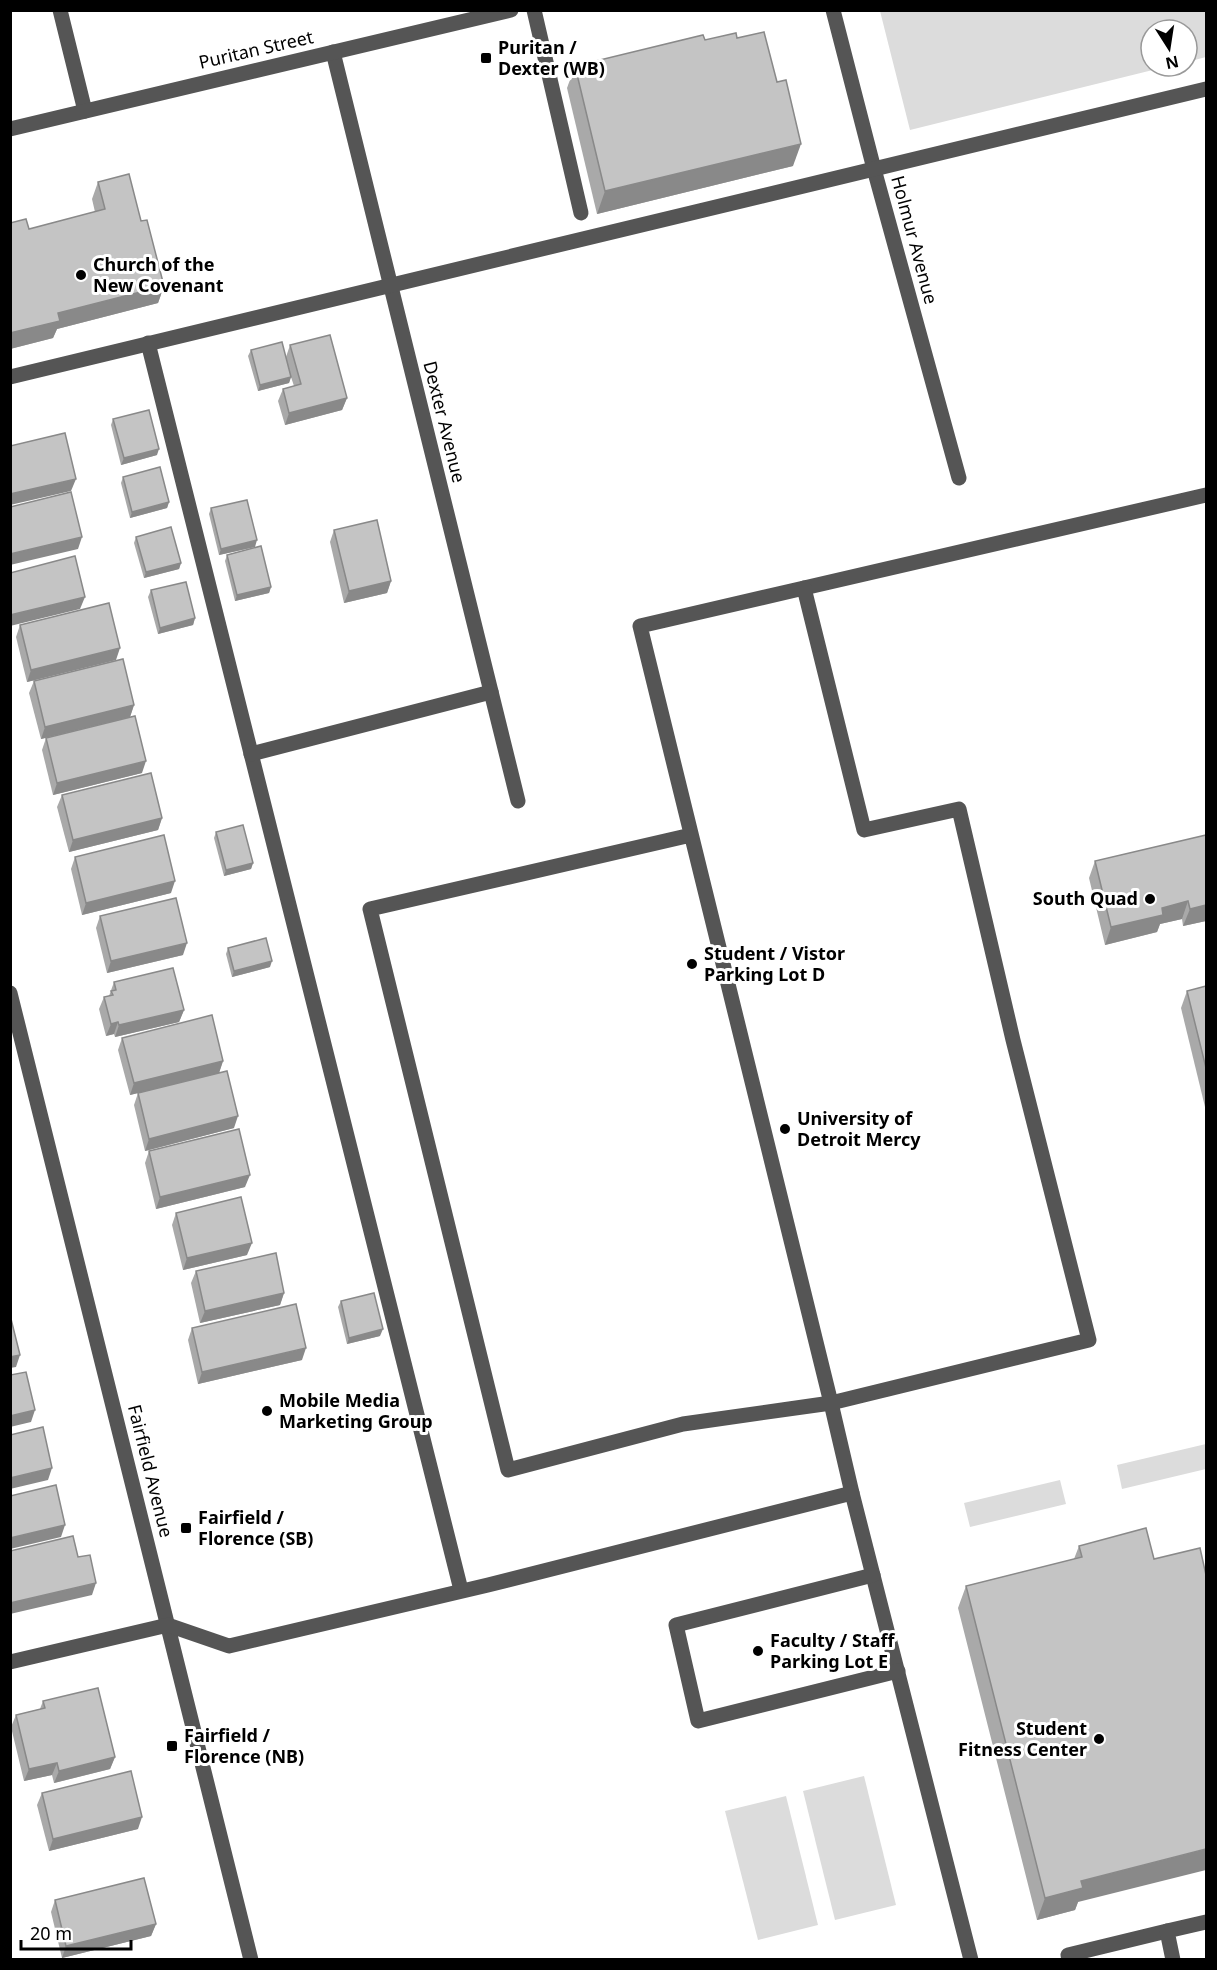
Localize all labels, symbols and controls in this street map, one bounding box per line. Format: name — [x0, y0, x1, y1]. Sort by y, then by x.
north arrow — [1139, 18, 1199, 78]
street label: Puritan Street — [196, 24, 316, 74]
place label: Puritan / Dexter (WB) — [498, 35, 605, 80]
marker: Puritan / Dexter (WB) — [479, 51, 493, 65]
text: N — [1163, 51, 1181, 75]
street label: Holmur Avenue — [886, 173, 944, 307]
place label: Church of the New Covenant — [93, 252, 224, 297]
marker: Church of the New Covenant — [74, 268, 88, 282]
street label: Dexter Avenue — [418, 358, 472, 485]
place label: South Quad — [1033, 886, 1138, 910]
marker: South Quad — [1143, 892, 1157, 906]
place label: Student / Vistor Parking Lot D — [704, 941, 845, 986]
marker: Student / Vistor Parking Lot D — [685, 957, 699, 971]
place label: University of Detroit Mercy — [797, 1106, 921, 1151]
marker: University of Detroit Mercy — [778, 1122, 792, 1136]
place label: Mobile Media Marketing Group — [279, 1388, 433, 1433]
street label: Fairfield Avenue — [123, 1402, 179, 1540]
marker: Mobile Media Marketing Group — [260, 1404, 274, 1418]
place label: Fairfield / Florence (SB) — [198, 1505, 313, 1550]
marker: Fairfield / Florence (SB) — [179, 1521, 193, 1535]
place label: Faculty / Staff Parking Lot E — [770, 1628, 895, 1673]
marker: Faculty / Staff Parking Lot E — [751, 1644, 765, 1658]
place label: Student Fitness Center — [958, 1716, 1087, 1761]
place label: Fairfield / Florence (NB) — [184, 1723, 304, 1768]
marker: Student Fitness Center — [1092, 1732, 1106, 1746]
marker: Fairfield / Florence (NB) — [165, 1739, 179, 1753]
scale bar — [21, 1913, 130, 1951]
text: 20 m — [30, 1921, 72, 1945]

